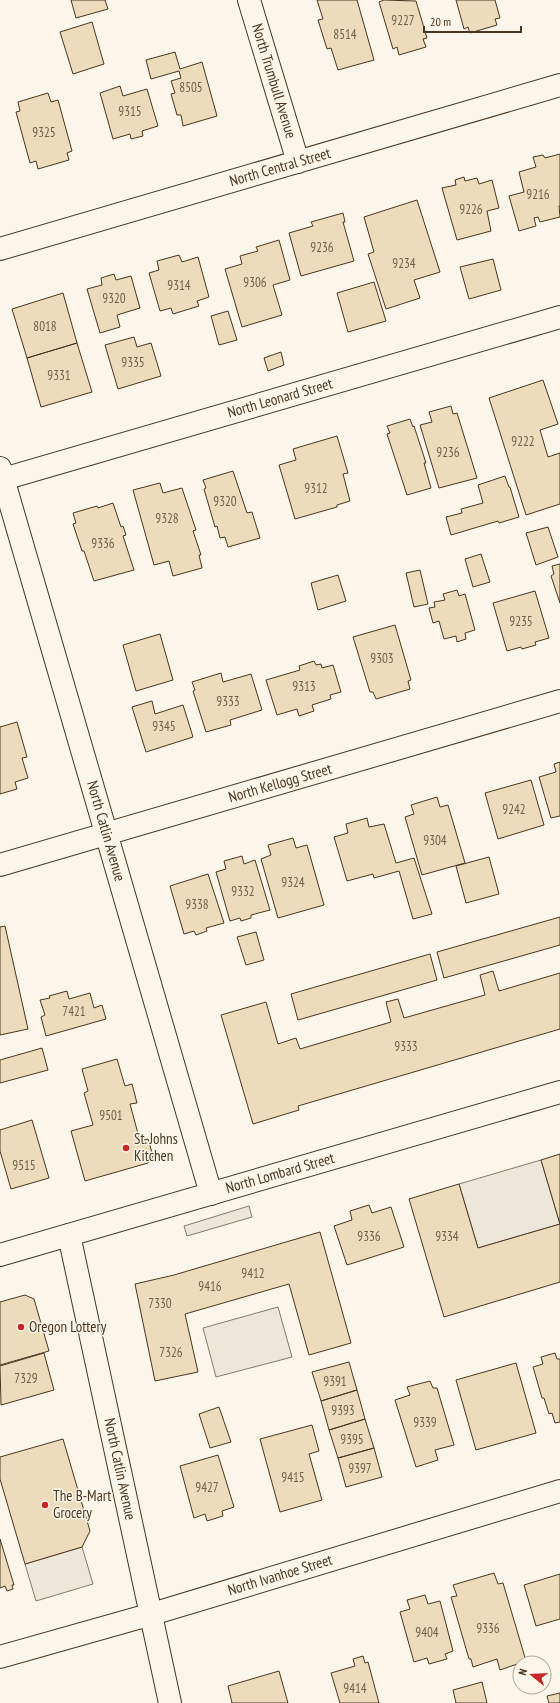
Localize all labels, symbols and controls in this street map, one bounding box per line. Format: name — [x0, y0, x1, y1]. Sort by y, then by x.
scale bar — [424, 8, 521, 34]
house number: 9227 — [391, 12, 415, 29]
text: 20 m — [430, 14, 451, 29]
street label: North Trumbull Avenue — [248, 21, 301, 141]
house number: 8514 — [333, 26, 357, 43]
house number: 8505 — [179, 79, 203, 96]
house number: 9315 — [118, 103, 142, 120]
house number: 9325 — [32, 124, 56, 141]
street label: North Central Street — [227, 143, 333, 190]
house number: 9216 — [526, 186, 550, 203]
house number: 9226 — [459, 201, 483, 218]
house number: 9236 — [310, 239, 334, 256]
house number: 9234 — [392, 255, 416, 272]
house number: 9306 — [243, 274, 267, 291]
house number: 9314 — [167, 277, 191, 294]
house number: 9320 — [102, 290, 126, 307]
house number: 8018 — [33, 318, 57, 335]
house number: 9335 — [121, 354, 145, 371]
house number: 9331 — [47, 367, 71, 384]
street label: North Leonard Street — [225, 373, 335, 422]
house number: 9222 — [511, 433, 535, 450]
house number: 9236 — [436, 444, 460, 461]
house number: 9312 — [304, 480, 328, 497]
house number: 9320 — [213, 493, 237, 510]
house number: 9328 — [155, 510, 179, 527]
house number: 9336 — [91, 535, 115, 552]
house number: 9235 — [509, 613, 533, 630]
house number: 9303 — [370, 650, 394, 667]
house number: 9313 — [292, 678, 316, 695]
house number: 9333 — [216, 693, 240, 710]
house number: 9345 — [152, 718, 176, 735]
street label: North Kellogg Street — [226, 759, 334, 806]
street label: North Catlin Avenue — [83, 778, 130, 883]
house number: 9242 — [502, 801, 526, 818]
house number: 9304 — [423, 832, 447, 849]
house number: 9324 — [281, 874, 305, 891]
house number: 9332 — [231, 883, 255, 900]
house number: 9338 — [185, 896, 209, 913]
house number: 7421 — [62, 1003, 86, 1020]
house number: 9333 — [394, 1038, 418, 1055]
house number: 9501 — [99, 1107, 123, 1124]
place label: St. Johns Kitchen — [134, 1129, 178, 1165]
marker: St. Johns Kitchen — [121, 1143, 131, 1153]
street label: North Lombard Street — [223, 1148, 336, 1197]
house number: 9515 — [12, 1157, 36, 1174]
house number: 9336 — [357, 1228, 381, 1245]
house number: 9334 — [435, 1228, 459, 1245]
house number: 9412 — [241, 1265, 265, 1282]
house number: 9416 — [198, 1278, 222, 1295]
house number: 7330 — [148, 1295, 172, 1312]
place label: Oregon Lottery — [29, 1317, 107, 1336]
marker: Oregon Lottery — [16, 1322, 26, 1332]
house number: 7326 — [159, 1344, 183, 1361]
house number: 7329 — [14, 1370, 38, 1387]
house number: 9391 — [323, 1373, 347, 1390]
house number: 9393 — [331, 1402, 355, 1419]
house number: 9339 — [413, 1414, 437, 1431]
street label: North Catlin Avenue — [100, 1416, 141, 1522]
house number: 9395 — [340, 1431, 364, 1448]
house number: 9397 — [348, 1460, 372, 1477]
house number: 9415 — [281, 1469, 305, 1486]
house number: 9427 — [195, 1479, 219, 1496]
place label: The B-Mart Grocery — [53, 1486, 111, 1522]
marker: The B-Mart Grocery — [40, 1500, 50, 1510]
street label: North Ivanhoe Street — [225, 1550, 334, 1599]
house number: 9336 — [476, 1620, 500, 1637]
house number: 9404 — [415, 1624, 439, 1641]
north arrow — [512, 1655, 552, 1695]
text: N — [515, 1667, 530, 1677]
house number: 9414 — [343, 1680, 367, 1697]

